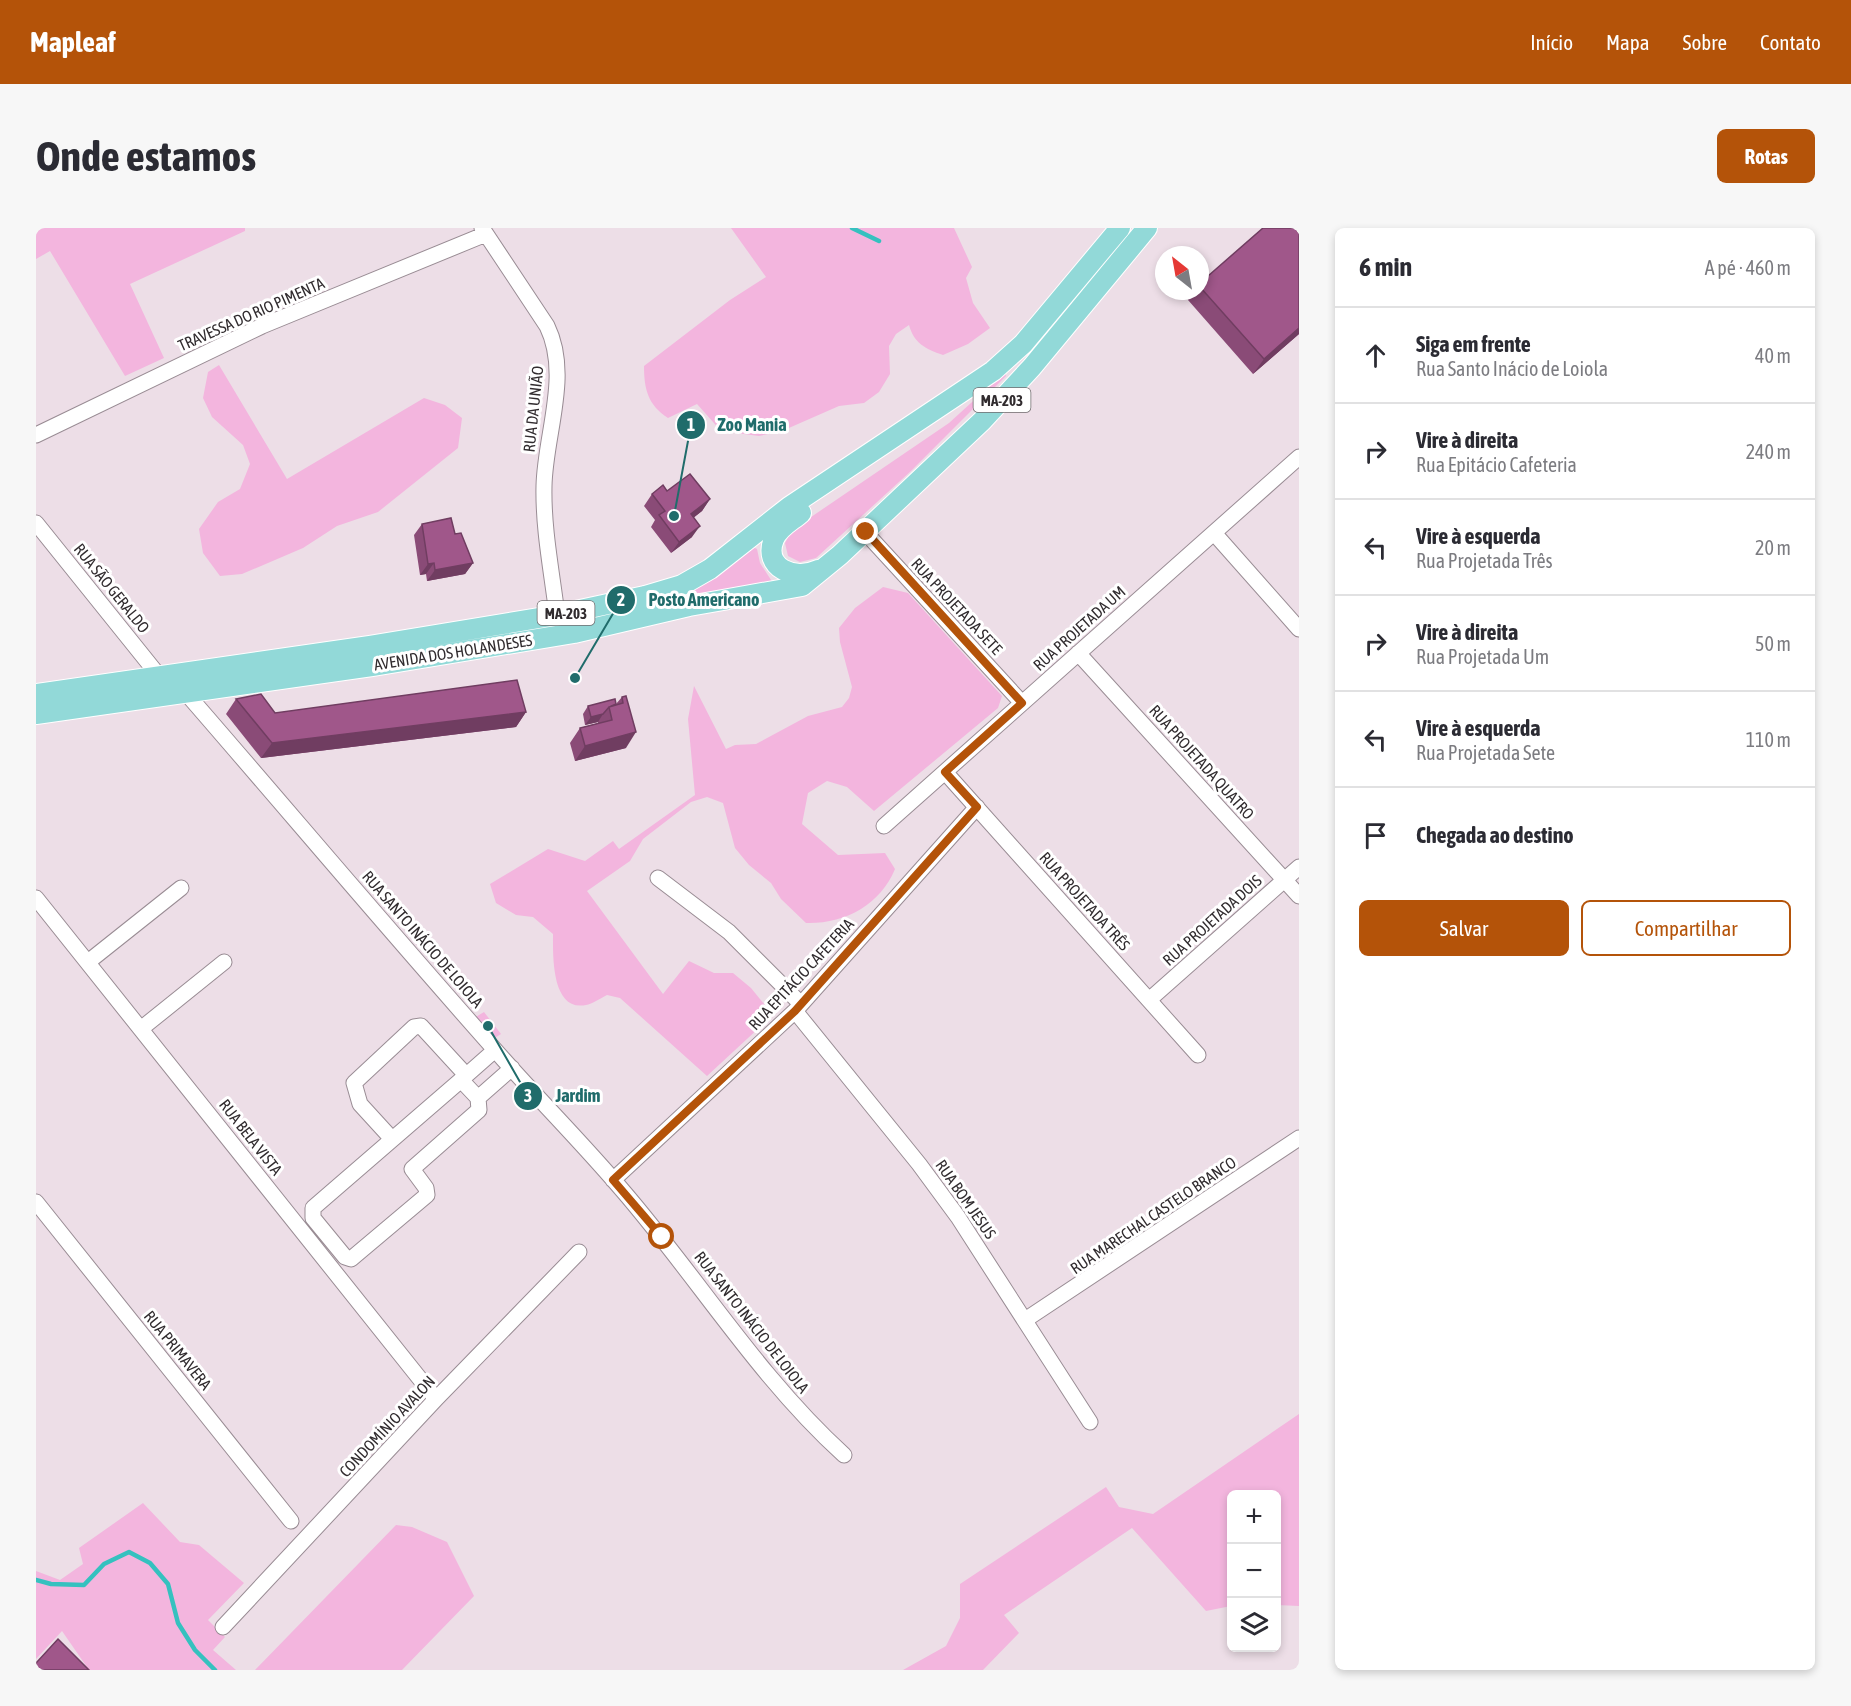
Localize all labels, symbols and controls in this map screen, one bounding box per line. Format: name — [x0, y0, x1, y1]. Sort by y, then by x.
text: Mapleaf — [30, 26, 116, 58]
text: Início — [1530, 30, 1573, 54]
text: Mapa — [1606, 30, 1650, 54]
text: Sobre — [1683, 30, 1727, 54]
text: Contato — [1760, 30, 1821, 54]
button: Rotas — [1717, 129, 1815, 183]
text: Onde estamos — [36, 132, 256, 180]
north arrow — [1155, 246, 1209, 300]
text: 6 min — [1359, 252, 1412, 282]
text: A pé · 460 m — [1705, 256, 1791, 279]
street label: TRAVESSA DO RIO PIMENTA — [175, 274, 327, 354]
text: Siga em frente — [1416, 331, 1531, 357]
icon: ahead — [1359, 339, 1392, 372]
text: 40 m — [1755, 344, 1791, 367]
text: Rua Santo Inácio de Loiola — [1416, 357, 1608, 380]
street label: RUA DA UNIÃO — [520, 365, 546, 453]
road number: MA-203 — [974, 388, 1030, 412]
callout: Zoo Mania — [676, 407, 799, 443]
text: 1 — [687, 414, 695, 435]
text: Zoo Mania — [717, 414, 787, 435]
text: Vire à direita — [1416, 427, 1518, 453]
icon: right — [1359, 435, 1392, 468]
text: 240 m — [1746, 440, 1791, 463]
text: Rua Epitácio Cafeteria — [1416, 453, 1577, 476]
route end — [852, 518, 878, 544]
text: Vire à esquerda — [1416, 523, 1541, 549]
icon: left — [1359, 531, 1392, 564]
text: 20 m — [1755, 536, 1791, 559]
street label: RUA SÃO GERALDO — [71, 540, 153, 636]
text: Rua Projetada Três — [1416, 549, 1553, 572]
street label: RUA PROJETADA SETE — [908, 554, 1006, 658]
callout: Posto Americano — [606, 582, 771, 618]
street label: RUA PROJETADA UM — [1029, 582, 1129, 674]
text: 2 — [617, 589, 625, 610]
text: Posto Americano — [648, 589, 760, 610]
road number: MA-203 — [538, 601, 594, 625]
text: Vire à direita — [1416, 619, 1518, 645]
icon: right — [1359, 627, 1392, 660]
street label: AVENIDA DOS HOLANDESES — [373, 631, 534, 673]
text: 50 m — [1755, 632, 1791, 655]
text: Rua Projetada Um — [1416, 645, 1549, 668]
street label: RUA PROJETADA QUATRO — [1146, 701, 1258, 823]
text: Vire à esquerda — [1416, 715, 1541, 741]
icon: left — [1359, 723, 1392, 756]
text: 110 m — [1746, 728, 1791, 751]
text: Rua Projetada Sete — [1416, 741, 1555, 764]
icon: arrive — [1359, 819, 1392, 852]
text: Chegada ao destino — [1416, 822, 1574, 848]
street label: RUA PROJETADA TRÊS — [1036, 848, 1134, 954]
street label: RUA SANTO INÁCIO DE LOIOLA — [359, 867, 487, 1011]
street label: RUA PROJETADA DOIS — [1159, 871, 1265, 969]
button: Salvar — [1359, 900, 1569, 956]
button: Compartilhar — [1581, 900, 1791, 956]
street label: RUA EPITÁCIO CAFETERIA — [745, 915, 857, 1033]
callout: Jardim — [513, 1078, 612, 1114]
text: 3 — [524, 1085, 532, 1106]
text: Jardim — [554, 1085, 601, 1106]
street label: RUA BELA VISTA — [216, 1096, 286, 1179]
street label: RUA MARECHAL CASTELO BRANCO — [1067, 1153, 1239, 1277]
street label: RUA BOM JESUS — [932, 1156, 1000, 1242]
route start — [648, 1223, 674, 1249]
street label: RUA SANTO INÁCIO DE LOIOLA — [691, 1248, 813, 1396]
street label: RUA PRIMAVERA — [141, 1307, 215, 1393]
street label: CONDOMÍNIO AVALON — [336, 1372, 438, 1480]
map controls — [1227, 1490, 1281, 1652]
button: + — [1227, 1490, 1281, 1544]
button: − — [1227, 1544, 1281, 1598]
button: layers — [1227, 1598, 1281, 1652]

